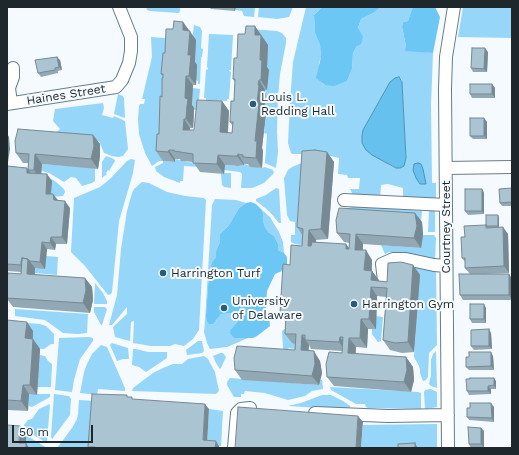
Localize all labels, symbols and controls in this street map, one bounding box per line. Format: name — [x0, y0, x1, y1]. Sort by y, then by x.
street label: Haines Street — [26, 82, 106, 108]
place label: Louis L. Redding Hall — [261, 90, 335, 118]
marker: Louis L. Redding Hall — [248, 99, 258, 109]
street label: Courtney Street — [439, 181, 453, 273]
place label: Harrington Turf — [171, 266, 261, 280]
marker: Harrington Turf — [158, 268, 168, 278]
place label: University of Delaware — [232, 294, 302, 322]
place label: Harrington Gym — [362, 297, 454, 311]
marker: Harrington Gym — [349, 299, 359, 309]
marker: University of Delaware — [219, 303, 229, 313]
scale bar — [14, 417, 95, 443]
text: 50 m — [19, 425, 49, 439]

